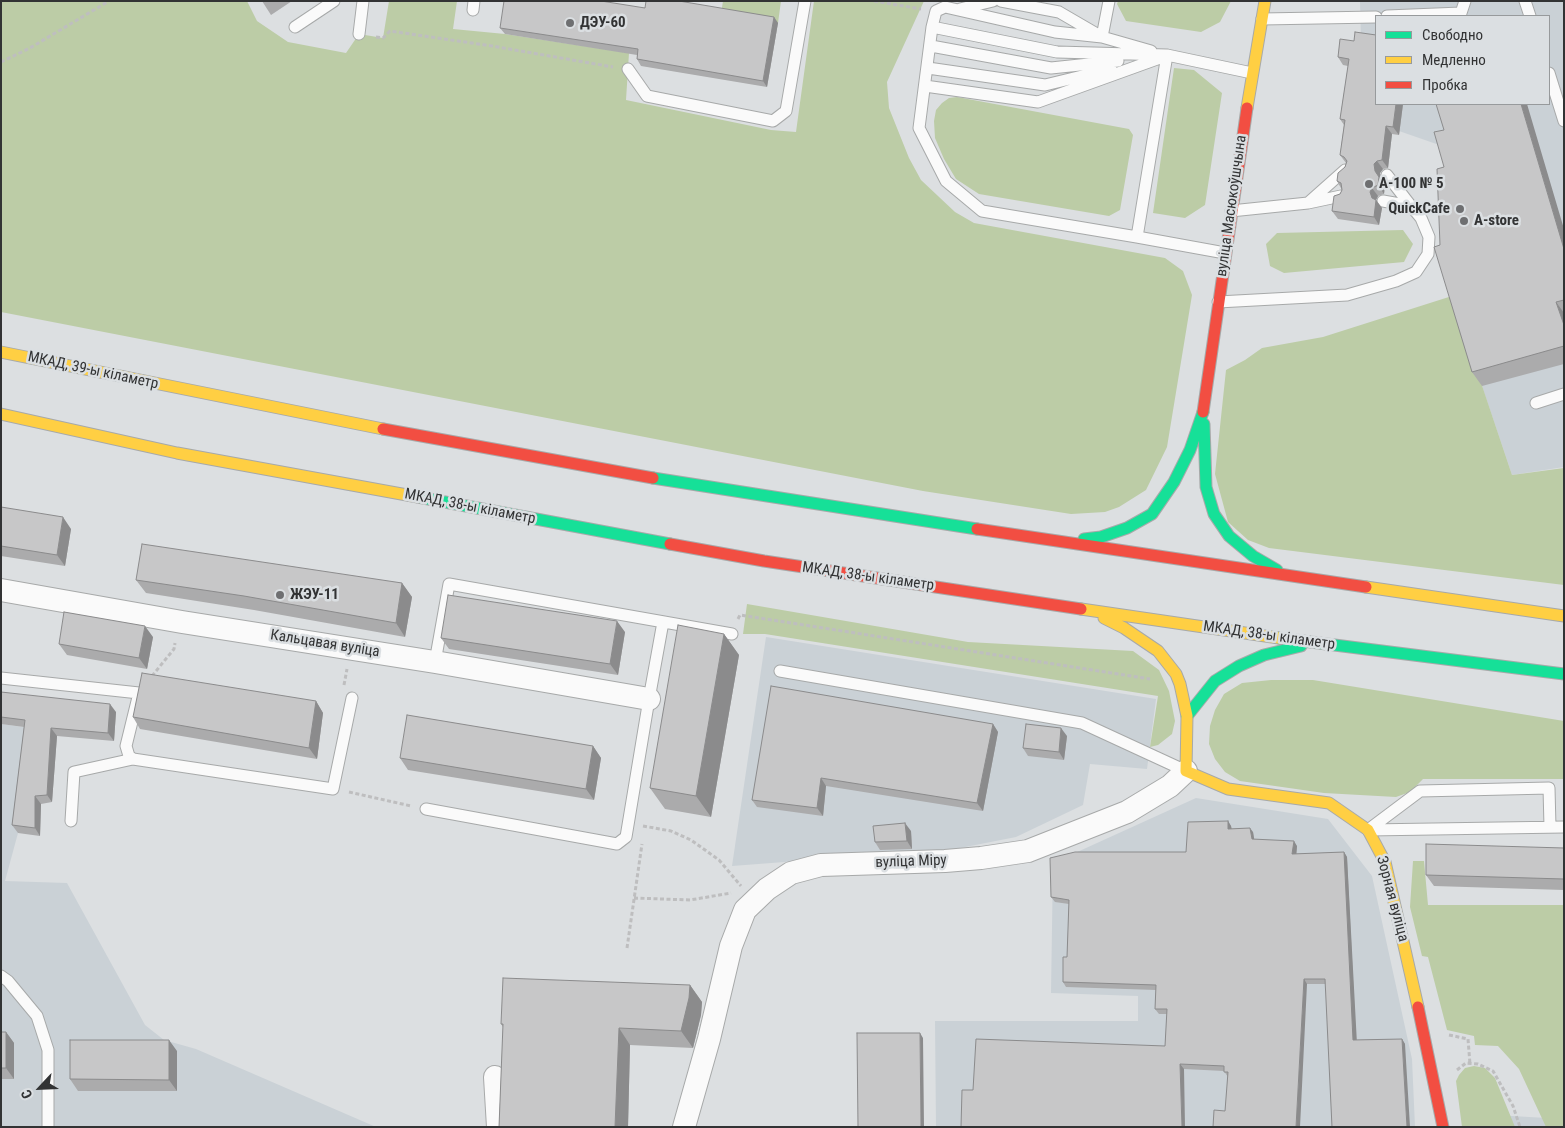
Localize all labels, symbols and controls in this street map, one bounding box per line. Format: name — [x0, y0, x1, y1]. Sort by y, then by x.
place label: ДЭУ-60 — [580, 14, 626, 32]
legend — [1375, 15, 1550, 105]
marker: ДЭУ-60 — [564, 17, 576, 29]
text: Свободно — [1422, 26, 1483, 44]
text: Медленно — [1422, 51, 1486, 69]
text: Пробка — [1422, 76, 1468, 94]
street label: вуліца Масюкоўшчына — [1213, 134, 1251, 278]
place label: А-100 № 5 — [1379, 175, 1444, 193]
marker: А-100 № 5 — [1363, 178, 1375, 190]
place label: QuickCafe — [1388, 200, 1450, 218]
marker: QuickCafe — [1454, 203, 1466, 215]
place label: А-store — [1474, 212, 1519, 230]
marker: А-store — [1458, 215, 1470, 227]
street label: МКАД, 39-ы кіламетр — [26, 348, 160, 394]
street label: МКАД, 38-ы кіламетр — [403, 485, 537, 529]
street label: МКАД, 38-ы кіламетр — [801, 559, 935, 595]
place label: ЖЭУ-11 — [290, 586, 339, 604]
marker: ЖЭУ-11 — [274, 589, 286, 601]
street label: МКАД, 38-ы кіламетр — [1202, 618, 1336, 654]
street label: Кальцавая вуліца — [269, 626, 381, 662]
street label: вуліца Міру — [875, 852, 947, 872]
street label: Зорная вуліца — [1372, 854, 1412, 944]
north arrow — [15, 1063, 65, 1113]
text: С — [17, 1087, 35, 1101]

